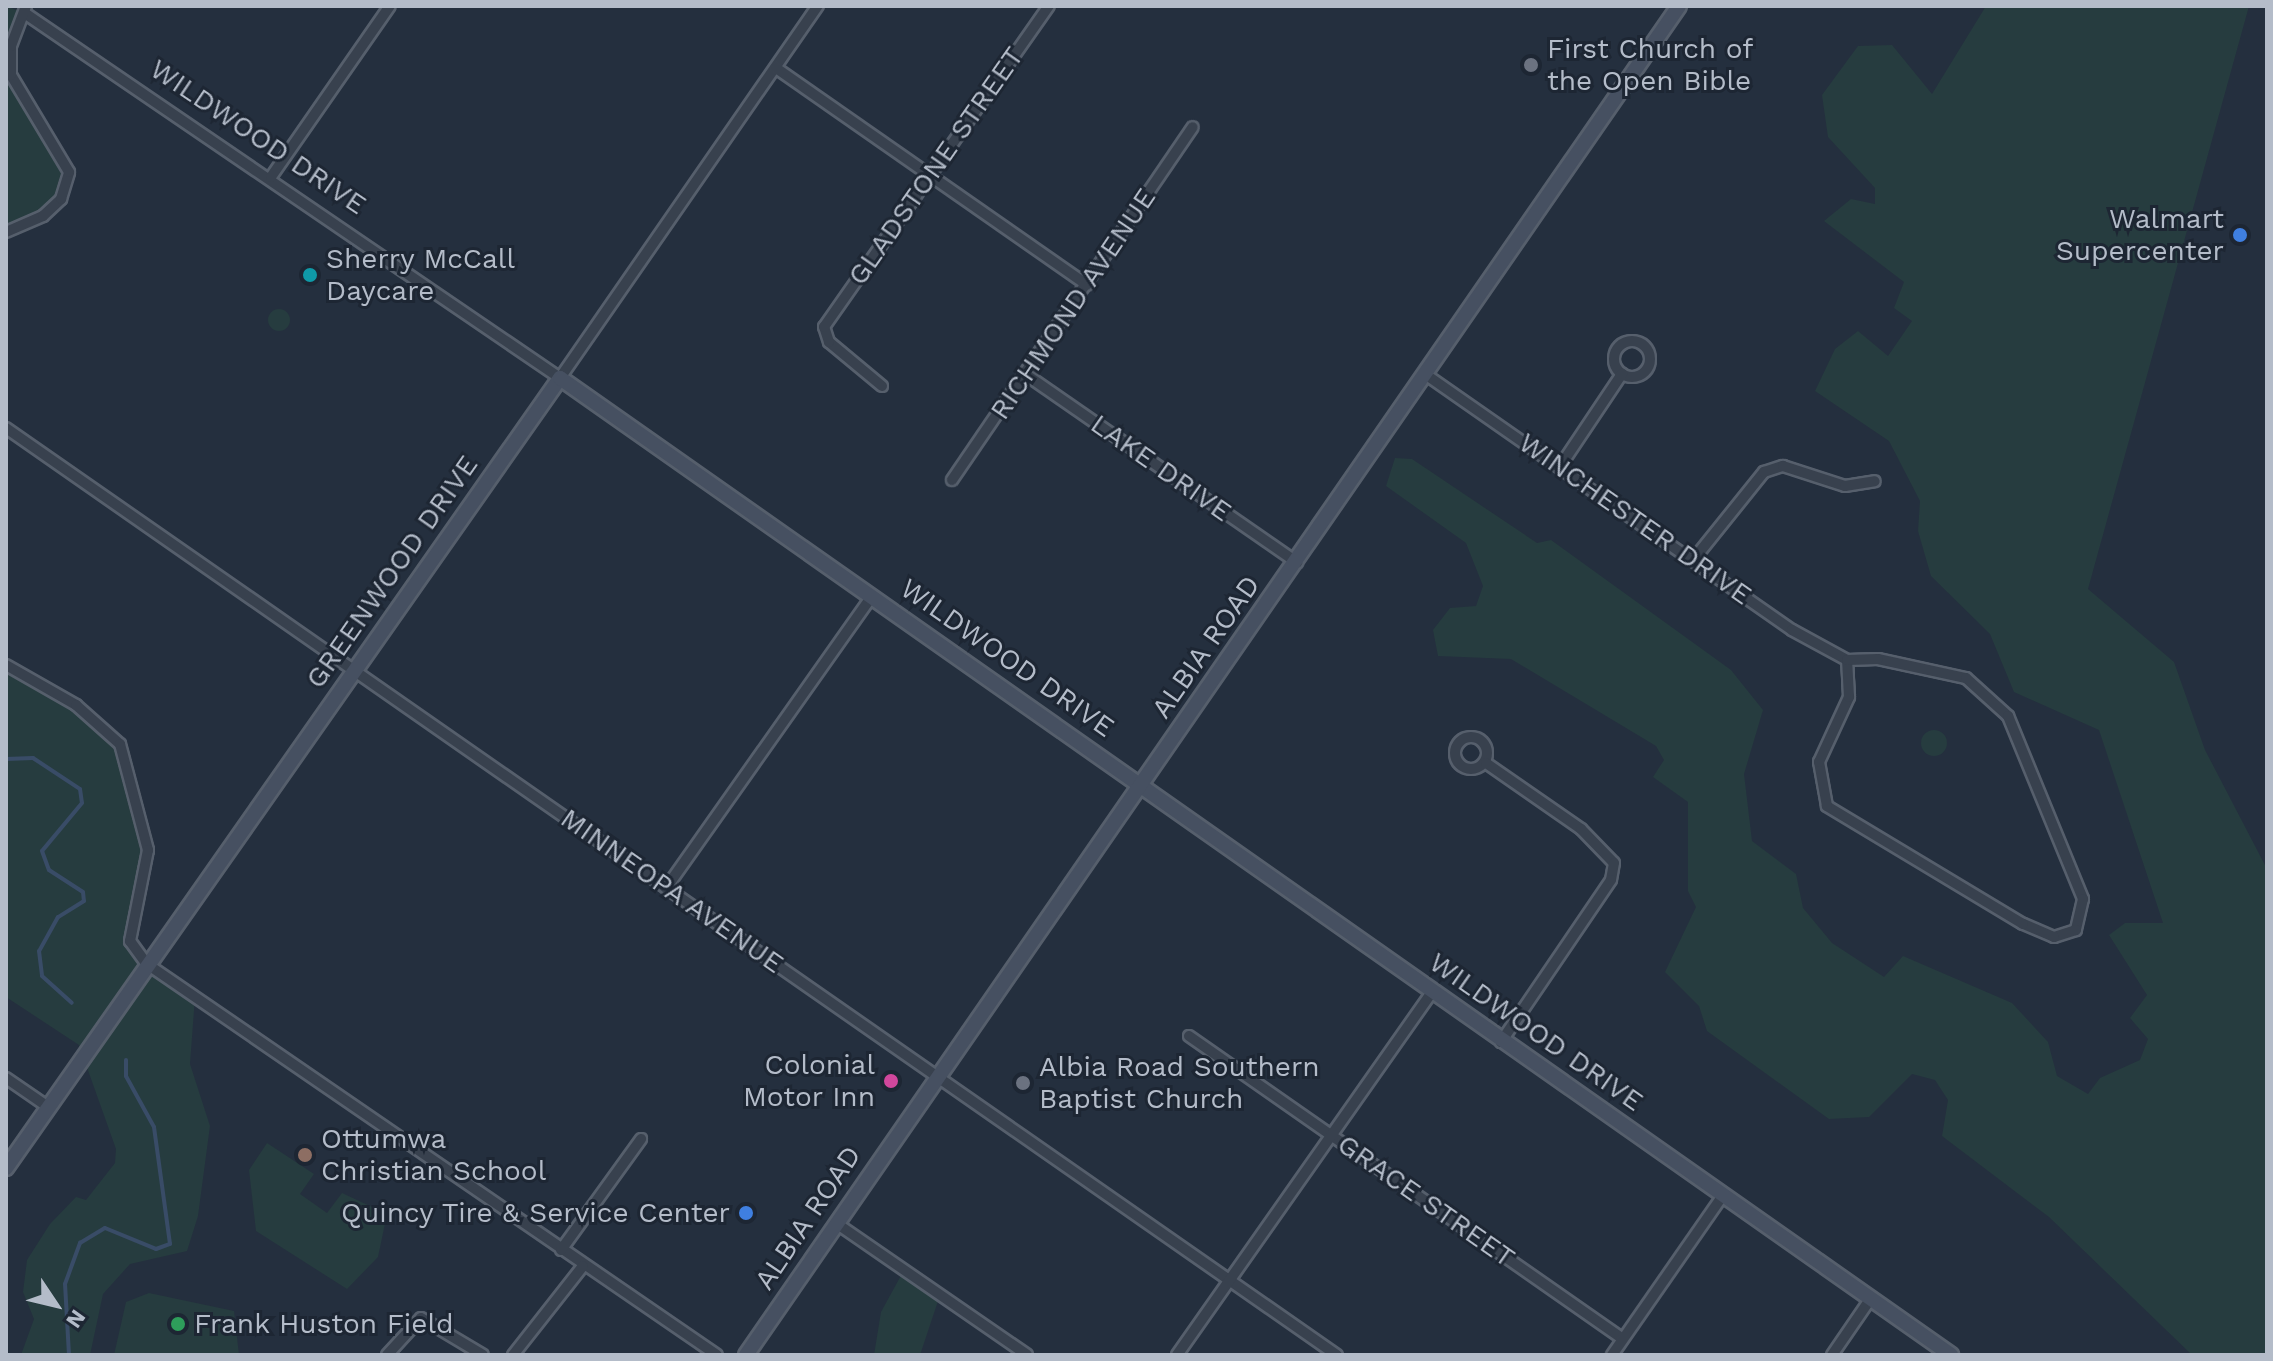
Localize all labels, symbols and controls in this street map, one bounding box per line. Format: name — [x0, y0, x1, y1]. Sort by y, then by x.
place label: First Church of the Open Bible — [1547, 32, 1753, 98]
street label: GLADSTONE STREET — [841, 40, 1031, 292]
street label: WILDWOOD DRIVE — [144, 52, 372, 222]
marker: First Church of the Open Bible — [1522, 56, 1540, 74]
street label: RICHMOND AVENUE — [983, 182, 1163, 426]
place label: Walmart Supercenter — [2056, 202, 2224, 268]
marker: Walmart Supercenter — [2231, 226, 2249, 244]
place label: Sherry McCall Daycare — [326, 242, 516, 308]
marker: Sherry McCall Daycare — [301, 266, 319, 284]
street label: LAKE DRIVE — [1084, 407, 1238, 529]
street label: WINCHESTER DRIVE — [1512, 426, 1758, 612]
street label: GREENWOOD DRIVE — [299, 449, 485, 695]
street label: ALBIA ROAD — [1144, 569, 1268, 725]
street label: WILDWOOD DRIVE — [894, 572, 1120, 744]
street label: MINNEOPA AVENUE — [553, 801, 791, 981]
street label: WILDWOOD DRIVE — [1423, 946, 1649, 1118]
place label: Colonial Motor Inn — [742, 1048, 875, 1114]
place label: Albia Road Southern Baptist Church — [1039, 1050, 1320, 1116]
marker: Colonial Motor Inn — [882, 1072, 900, 1090]
marker: Albia Road Southern Baptist Church — [1014, 1074, 1032, 1092]
place label: Ottumwa Christian School — [321, 1122, 546, 1188]
street label: GRACE STREET — [1331, 1127, 1521, 1275]
street label: ALBIA ROAD — [747, 1139, 869, 1297]
marker: Ottumwa Christian School — [296, 1146, 314, 1164]
place label: Quincy Tire & Service Center — [340, 1196, 730, 1230]
marker: Quincy Tire & Service Center — [737, 1204, 755, 1222]
north arrow — [16, 1265, 96, 1345]
text: N — [61, 1305, 91, 1333]
place label: Frank Huston Field — [194, 1307, 454, 1341]
marker: Frank Huston Field — [169, 1315, 187, 1333]

